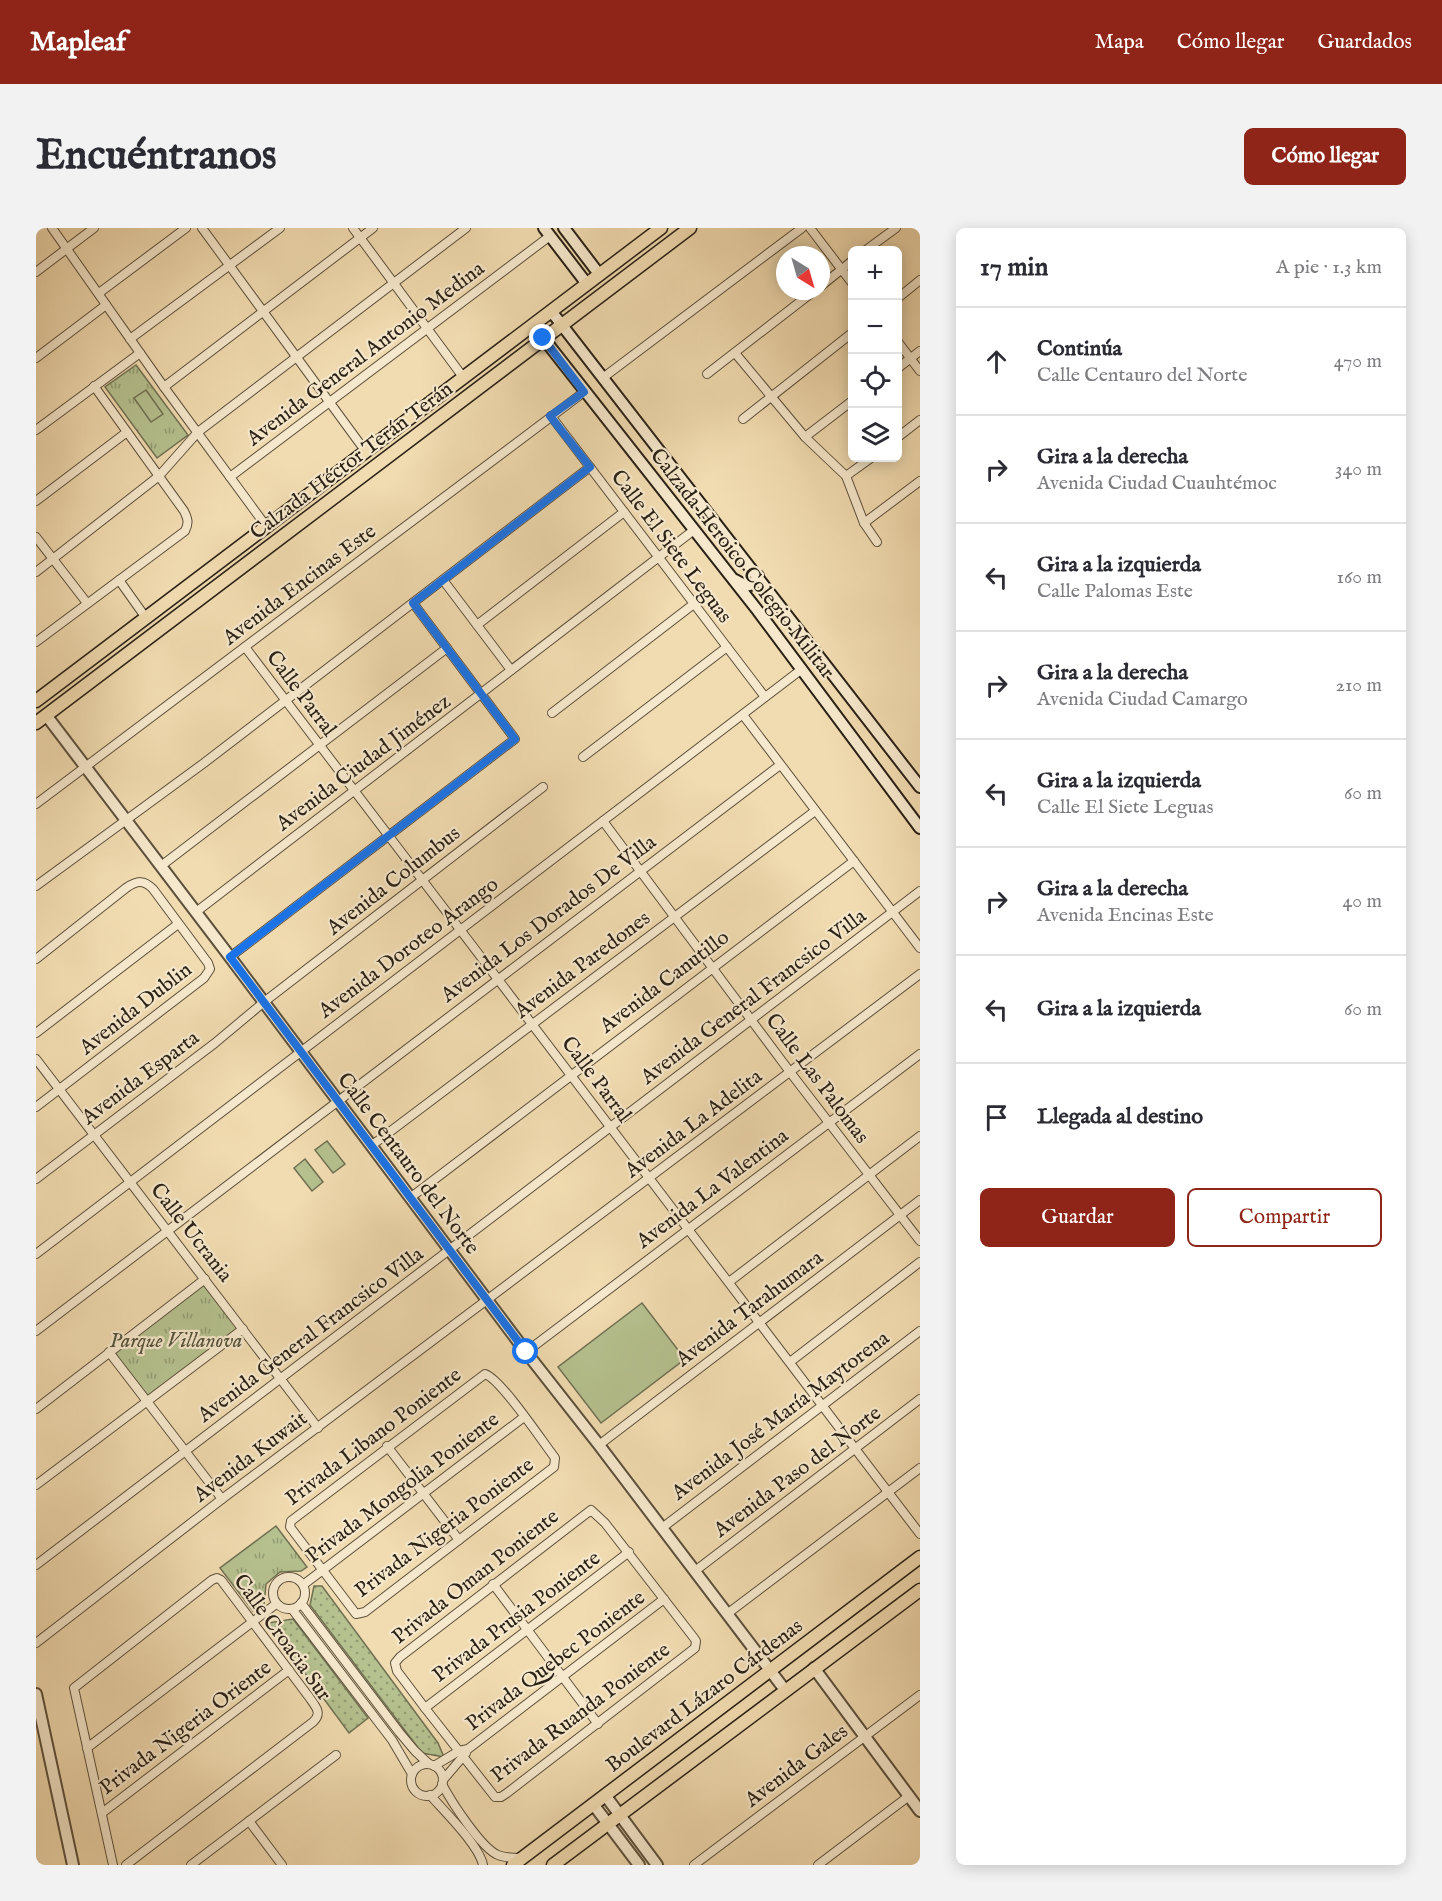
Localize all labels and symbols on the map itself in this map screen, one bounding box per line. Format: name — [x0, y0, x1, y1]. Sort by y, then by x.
north arrow — [776, 246, 830, 300]
street label: Avenida General Antonio Medina — [241, 255, 491, 453]
route end — [529, 324, 555, 350]
street label: Calzada Héctor Terán Terán — [245, 376, 459, 546]
street label: Calzada Heroico Colegio Militar — [643, 443, 840, 685]
street label: Calle El Siete Leguas — [604, 465, 737, 629]
street label: Avenida Encinas Este — [217, 518, 382, 652]
street label: Calle Parral — [260, 645, 342, 743]
street label: Avenida Ciudad Jiménez — [270, 688, 457, 838]
street label: Avenida Columbus — [321, 821, 466, 942]
street label: Avenida Los Dorados De Villa — [435, 829, 663, 1010]
street label: Avenida Doroteo Arango — [313, 872, 504, 1025]
street label: Avenida General Francsico Villa — [635, 903, 873, 1092]
street label: Avenida Paredones — [509, 905, 656, 1026]
street label: Avenida Canutillo — [594, 925, 735, 1040]
street label: Avenida Dublin — [73, 957, 198, 1062]
street label: Calle Las Palomas — [759, 1008, 875, 1149]
street label: Avenida Esparta — [76, 1025, 206, 1132]
street label: Calle Parral — [555, 1031, 637, 1129]
street label: Avenida La Adelita — [619, 1063, 769, 1185]
street label: Calle Centauro del Norte — [331, 1068, 485, 1260]
street label: Avenida La Valentina — [631, 1123, 795, 1256]
street label: Calle Ucrania — [144, 1178, 239, 1289]
street label: Avenida General Francsico Villa — [192, 1241, 430, 1430]
street label: Avenida Tarahumara — [670, 1244, 830, 1374]
street label: Avenida José María Maytorena — [666, 1325, 896, 1508]
park label: Parque Villanova — [110, 1328, 242, 1355]
route start — [512, 1338, 538, 1364]
street label: Privada Libano Poniente — [280, 1362, 468, 1512]
street label: Avenida Paso del Norte — [708, 1400, 887, 1545]
street label: Avenida Kuwait — [188, 1406, 313, 1509]
street label: Privada Mongolia Poniente — [301, 1406, 505, 1570]
street label: Privada Nigeria Poniente — [350, 1452, 540, 1604]
street label: Privada Oman Poniente — [387, 1503, 565, 1651]
street label: Privada Prusia Poniente — [428, 1545, 606, 1689]
street label: Calle Croacia Sur — [227, 1569, 337, 1707]
street label: Privada Quebec Poniente — [461, 1585, 651, 1738]
street label: Boulevard Lázaro Cárdenas — [601, 1613, 809, 1779]
street label: Privada Ruanda Poniente — [486, 1637, 676, 1789]
street label: Privada Nigeria Oriente — [95, 1654, 278, 1802]
street label: Avenida Gales — [739, 1719, 854, 1814]

